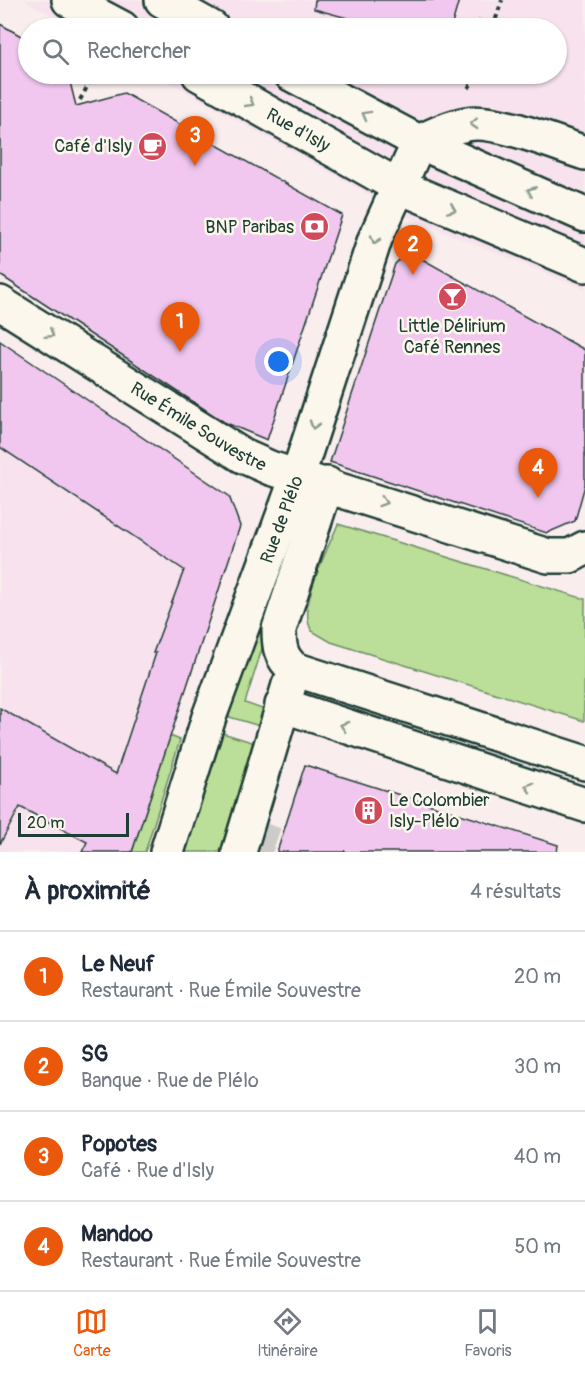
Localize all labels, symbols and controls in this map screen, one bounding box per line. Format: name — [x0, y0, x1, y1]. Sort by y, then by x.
search box — [18, 18, 567, 84]
icon: search — [39, 35, 72, 68]
text: Rechercher — [87, 37, 191, 65]
one-way arrow — [244, 96, 254, 107]
street label: Rue d'Isly — [262, 103, 334, 158]
one-way arrow — [362, 111, 373, 122]
pin: 3 — [176, 116, 214, 166]
one-way arrow — [470, 117, 479, 130]
cafe icon: Café d'Isly — [137, 130, 169, 162]
place label: Café d'Isly — [54, 135, 132, 158]
one-way arrow — [527, 186, 538, 198]
one-way arrow — [445, 202, 456, 214]
bank icon: BNP Paribas — [299, 211, 331, 243]
place label: BNP Paribas — [205, 216, 294, 239]
pin: 2 — [394, 226, 432, 275]
one-way arrow — [370, 234, 383, 245]
bar icon: Little Délirium Café Rennes — [436, 281, 468, 313]
pin: 1 — [160, 302, 200, 352]
place label: Little Délirium Café Rennes — [398, 315, 506, 359]
one-way arrow — [43, 327, 54, 338]
your location — [264, 347, 293, 376]
street label: Rue Émile Souvestre — [126, 377, 270, 477]
one-way arrow — [308, 419, 321, 430]
pin: 4 — [518, 448, 558, 498]
street label: Rue de Plélo — [256, 472, 309, 567]
one-way arrow — [377, 495, 388, 507]
one-way arrow — [339, 721, 350, 733]
one-way arrow — [524, 782, 535, 794]
place label: Le Colombier Isly-Plélo — [389, 789, 490, 833]
building icon: Le Colombier Isly-Plélo — [352, 794, 384, 826]
scale bar — [18, 810, 129, 838]
text: 20 m — [27, 813, 65, 833]
text: À proximité — [24, 875, 151, 907]
text: 4 résultats — [470, 879, 561, 904]
text: Le Neuf — [81, 950, 155, 978]
text: 1 — [40, 964, 47, 989]
text: 20 m — [514, 964, 561, 989]
text: Restaurant · Rue Émile Souvestre — [81, 978, 361, 1003]
text: SG — [81, 1040, 108, 1068]
text: 2 — [38, 1054, 49, 1079]
text: 30 m — [514, 1054, 561, 1079]
text: Banque · Rue de Plélo — [81, 1068, 259, 1093]
text: Popotes — [81, 1130, 157, 1158]
text: 3 — [38, 1144, 49, 1169]
text: 40 m — [514, 1144, 561, 1169]
text: Café · Rue d'Isly — [81, 1158, 214, 1183]
text: Mandoo — [81, 1220, 153, 1248]
text: 4 — [38, 1234, 49, 1259]
text: 50 m — [514, 1234, 561, 1259]
text: Restaurant · Rue Émile Souvestre — [81, 1248, 361, 1273]
tab: Carte — [73, 1305, 111, 1361]
tab: Itinéraire — [257, 1305, 318, 1361]
tab: Favoris — [464, 1305, 512, 1361]

